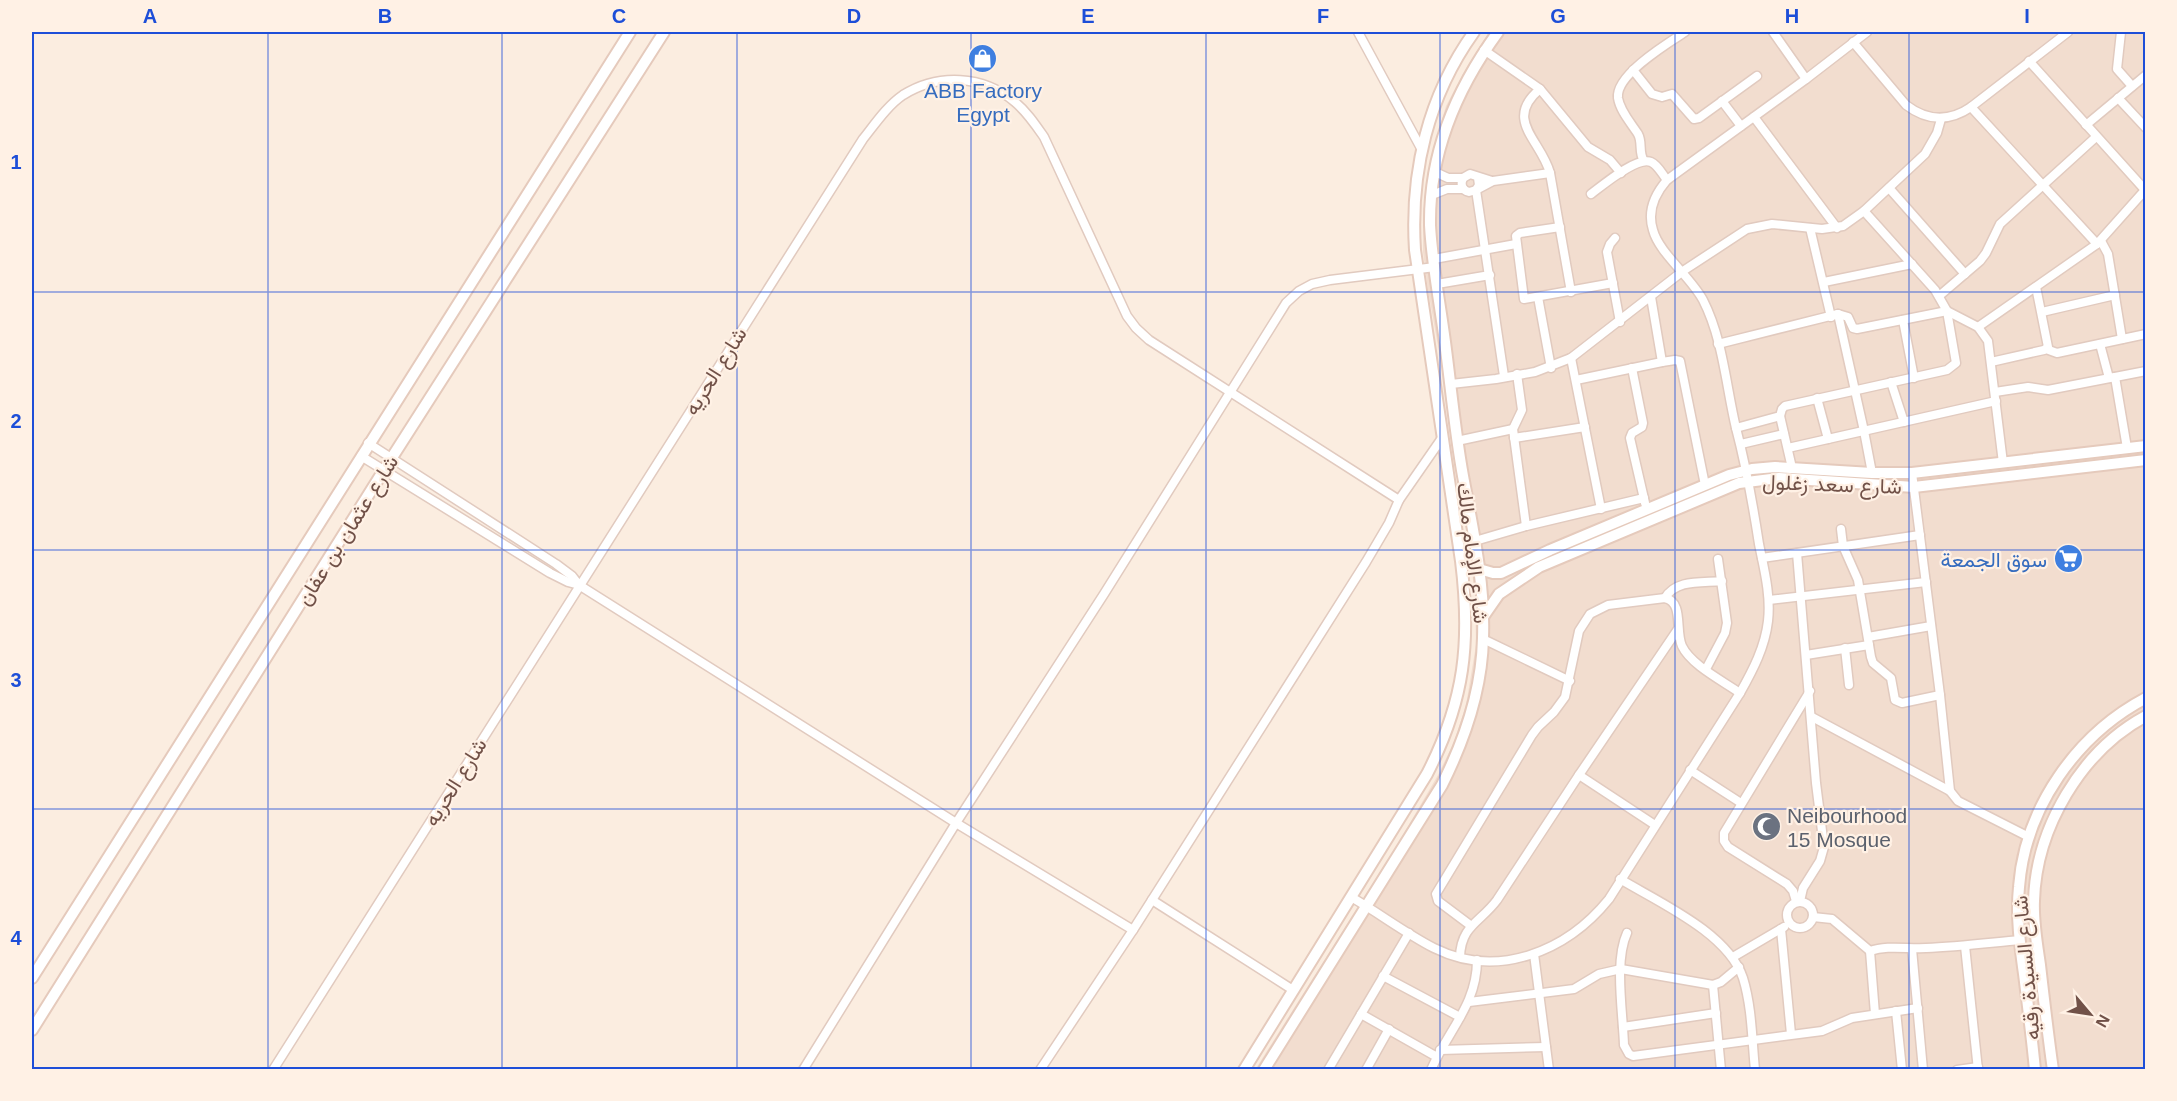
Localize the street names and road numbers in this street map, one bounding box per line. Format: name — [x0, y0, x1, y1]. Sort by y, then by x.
street label: شارع الحريه — [679, 323, 753, 421]
street label: شارع عثمان بن عفان — [292, 451, 405, 611]
street label: شارع سعد زغلول — [1762, 470, 1902, 501]
street label: شارع الإمام مالك — [1450, 481, 1493, 625]
street label: شارع الحريه — [419, 734, 493, 832]
street label: شارع السيدة رقيه — [2008, 895, 2047, 1041]

